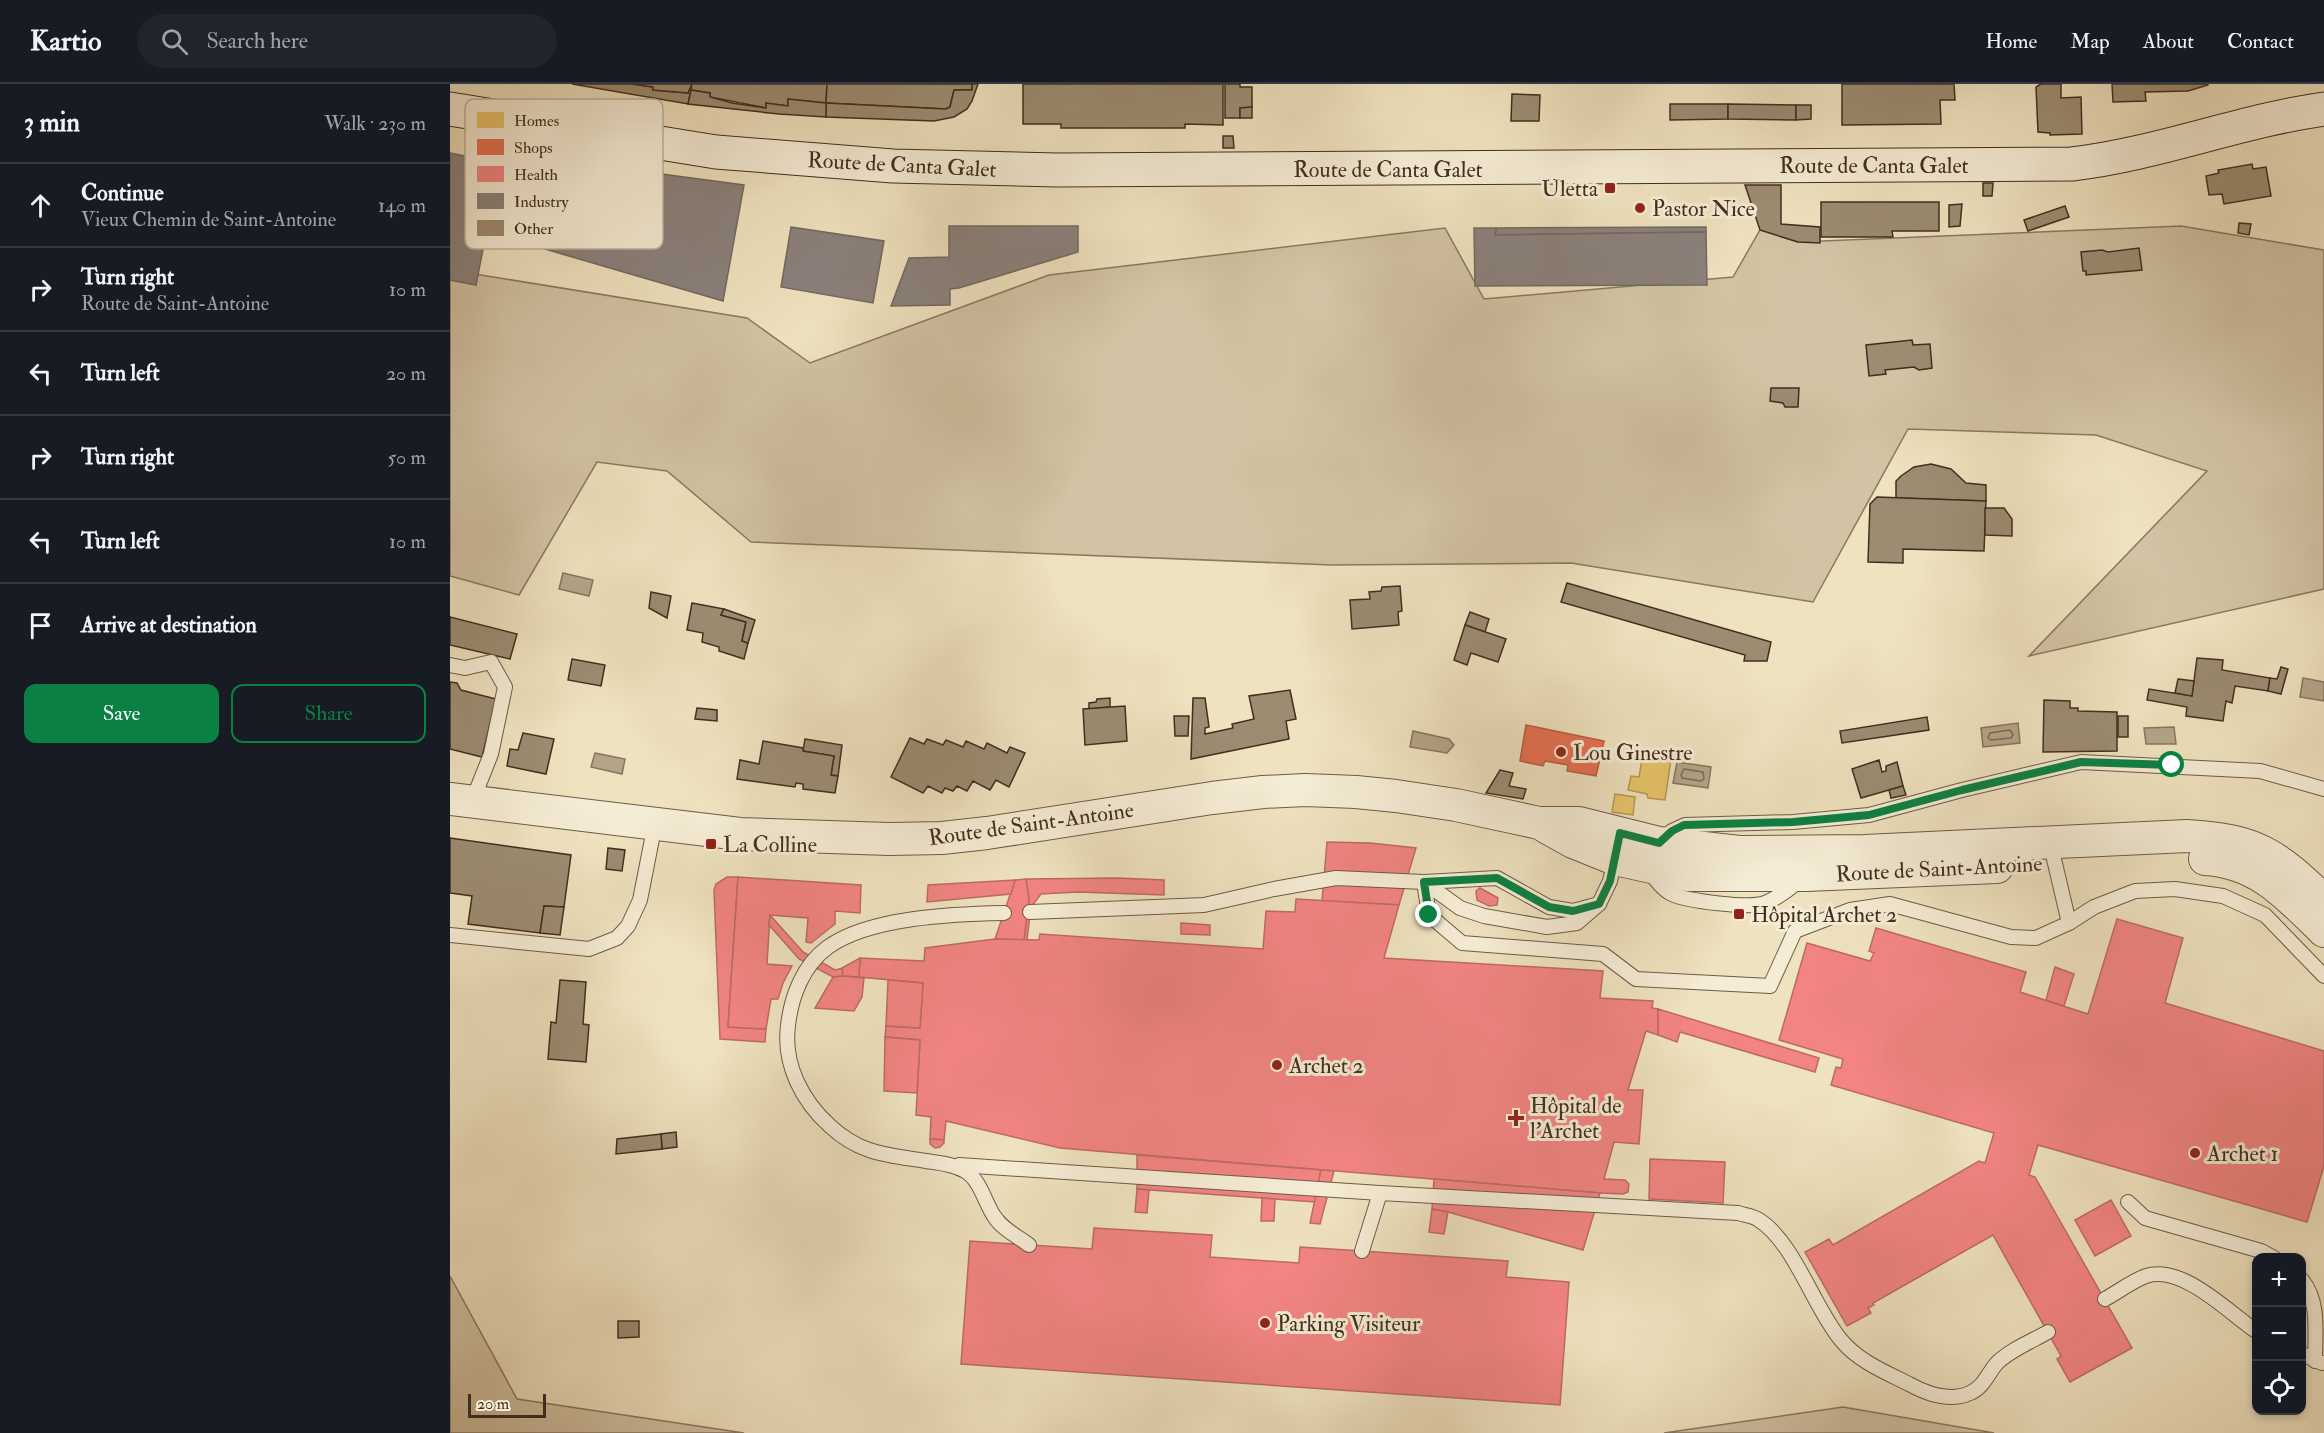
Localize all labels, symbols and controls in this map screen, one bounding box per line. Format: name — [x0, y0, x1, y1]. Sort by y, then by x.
search box — [137, 14, 557, 68]
text: Kartio — [30, 24, 101, 59]
icon: search — [158, 25, 191, 58]
text: Search here — [206, 27, 308, 55]
text: Home — [1985, 28, 2037, 55]
text: Map — [2070, 28, 2110, 55]
text: About — [2143, 28, 2194, 55]
text: Contact — [2227, 28, 2294, 55]
legend — [465, 99, 663, 249]
text: 3 min — [24, 107, 80, 139]
text: Walk · 230 m — [324, 111, 426, 136]
text: Homes — [514, 111, 559, 131]
text: Shops — [514, 138, 553, 159]
street label: Route de Canta Galet — [807, 146, 997, 184]
street label: Route de Canta Galet — [1779, 152, 1969, 180]
street label: Route de Canta Galet — [1293, 156, 1483, 184]
text: Health — [514, 165, 558, 185]
place label: Uletta — [1542, 175, 1599, 203]
text: Continue — [81, 179, 164, 207]
marker: Uletta — [1603, 181, 1617, 195]
icon: ahead — [24, 189, 57, 222]
text: Industry — [514, 192, 569, 212]
text: 140 m — [378, 193, 426, 218]
place label: Pastor Nice — [1652, 195, 1755, 223]
marker: Pastor Nice — [1633, 201, 1647, 215]
text: Vieux Chemin de Saint-Antoine — [81, 207, 336, 232]
text: Other — [514, 219, 553, 239]
text: Turn right — [81, 263, 174, 291]
icon: right — [24, 273, 57, 306]
text: 10 m — [389, 277, 426, 302]
text: Route de Saint-Antoine — [81, 291, 269, 316]
icon: left — [24, 357, 57, 390]
text: Turn left — [81, 359, 160, 387]
text: 20 m — [386, 361, 426, 386]
icon: right — [24, 441, 57, 474]
text: Turn right — [81, 443, 174, 471]
text: 50 m — [387, 445, 426, 470]
icon: left — [24, 525, 57, 558]
text: Turn left — [81, 527, 160, 555]
text: 10 m — [389, 529, 426, 554]
icon: arrive — [24, 609, 57, 642]
text: Arrive at destination — [81, 611, 257, 639]
button: Save — [24, 684, 219, 743]
button: Share — [231, 684, 426, 743]
place label: Lou Ginestre — [1573, 739, 1693, 767]
marker: Lou Ginestre — [1554, 745, 1568, 759]
route start — [2158, 751, 2184, 777]
street label: Route de Saint-Antoine — [927, 796, 1136, 852]
place label: La Colline — [723, 831, 817, 859]
marker: La Colline — [704, 837, 718, 851]
street label: Route de Saint-Antoine — [1835, 850, 2043, 888]
route end — [1415, 901, 1441, 927]
place label: Hôpital Archet 2 — [1751, 901, 1897, 930]
marker: Hôpital Archet 2 — [1732, 907, 1746, 921]
place label: Archet 2 — [1288, 1052, 1364, 1080]
marker: Archet 2 — [1270, 1058, 1284, 1072]
place label: Hôpital de l'Archet — [1530, 1092, 1622, 1145]
marker: Hôpital de l'Archet — [1507, 1109, 1525, 1127]
place label: Archet 1 — [2206, 1140, 2278, 1168]
marker: Archet 1 — [2188, 1146, 2202, 1160]
map controls — [2252, 1253, 2306, 1415]
button: + — [2252, 1253, 2306, 1307]
button: − — [2252, 1307, 2306, 1361]
place label: Parking Visiteur — [1277, 1310, 1421, 1338]
marker: Parking Visiteur — [1258, 1316, 1272, 1330]
button: locate — [2252, 1361, 2306, 1415]
scale bar — [468, 1391, 546, 1418]
text: 20 m — [477, 1394, 509, 1414]

